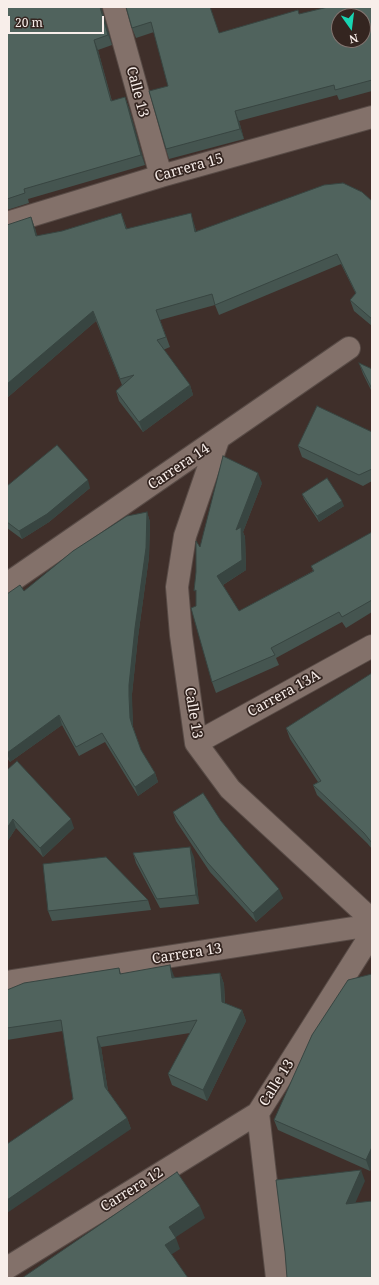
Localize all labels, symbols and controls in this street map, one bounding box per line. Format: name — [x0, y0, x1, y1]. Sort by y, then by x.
scale bar — [10, 8, 106, 34]
north arrow — [331, 8, 371, 48]
text: 20 m — [15, 14, 43, 31]
text: N — [348, 31, 360, 47]
street label: Calle 13 — [122, 65, 152, 119]
street label: Carrera 15 — [153, 150, 225, 186]
street label: Carrera 14 — [145, 440, 213, 494]
street label: Carrera 13A — [245, 667, 323, 721]
street label: Calle 13 — [181, 686, 205, 740]
street label: Carrera 13 — [151, 940, 223, 968]
street label: Calle 13 — [256, 1057, 298, 1109]
street label: Carrera 12 — [98, 1164, 166, 1216]

